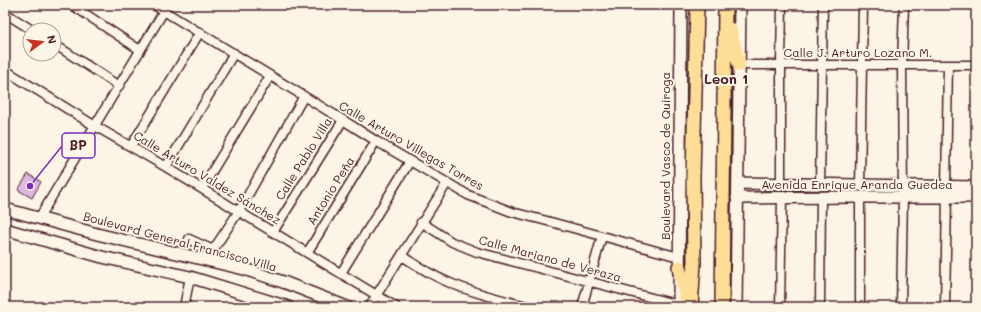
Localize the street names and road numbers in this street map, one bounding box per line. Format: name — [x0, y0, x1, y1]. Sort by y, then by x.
street label: Calle J. Arturo Lozano M. — [784, 44, 932, 60]
street label: Boulevard Vasco de Quiroga — [657, 72, 673, 240]
street label: Calle Arturo Villegas Torres — [336, 97, 487, 193]
street label: Calle Pablo Villa — [271, 114, 335, 203]
street label: Calle Arturo Valdez Sánchez — [131, 127, 284, 228]
street label: Antonio Peña — [303, 153, 357, 228]
street label: Avenida Enrique Aranda Guedea — [761, 176, 953, 192]
street label: Boulevard General Francisco Villa — [82, 207, 279, 275]
street label: Calle Mariano de Veraza — [477, 231, 623, 285]

